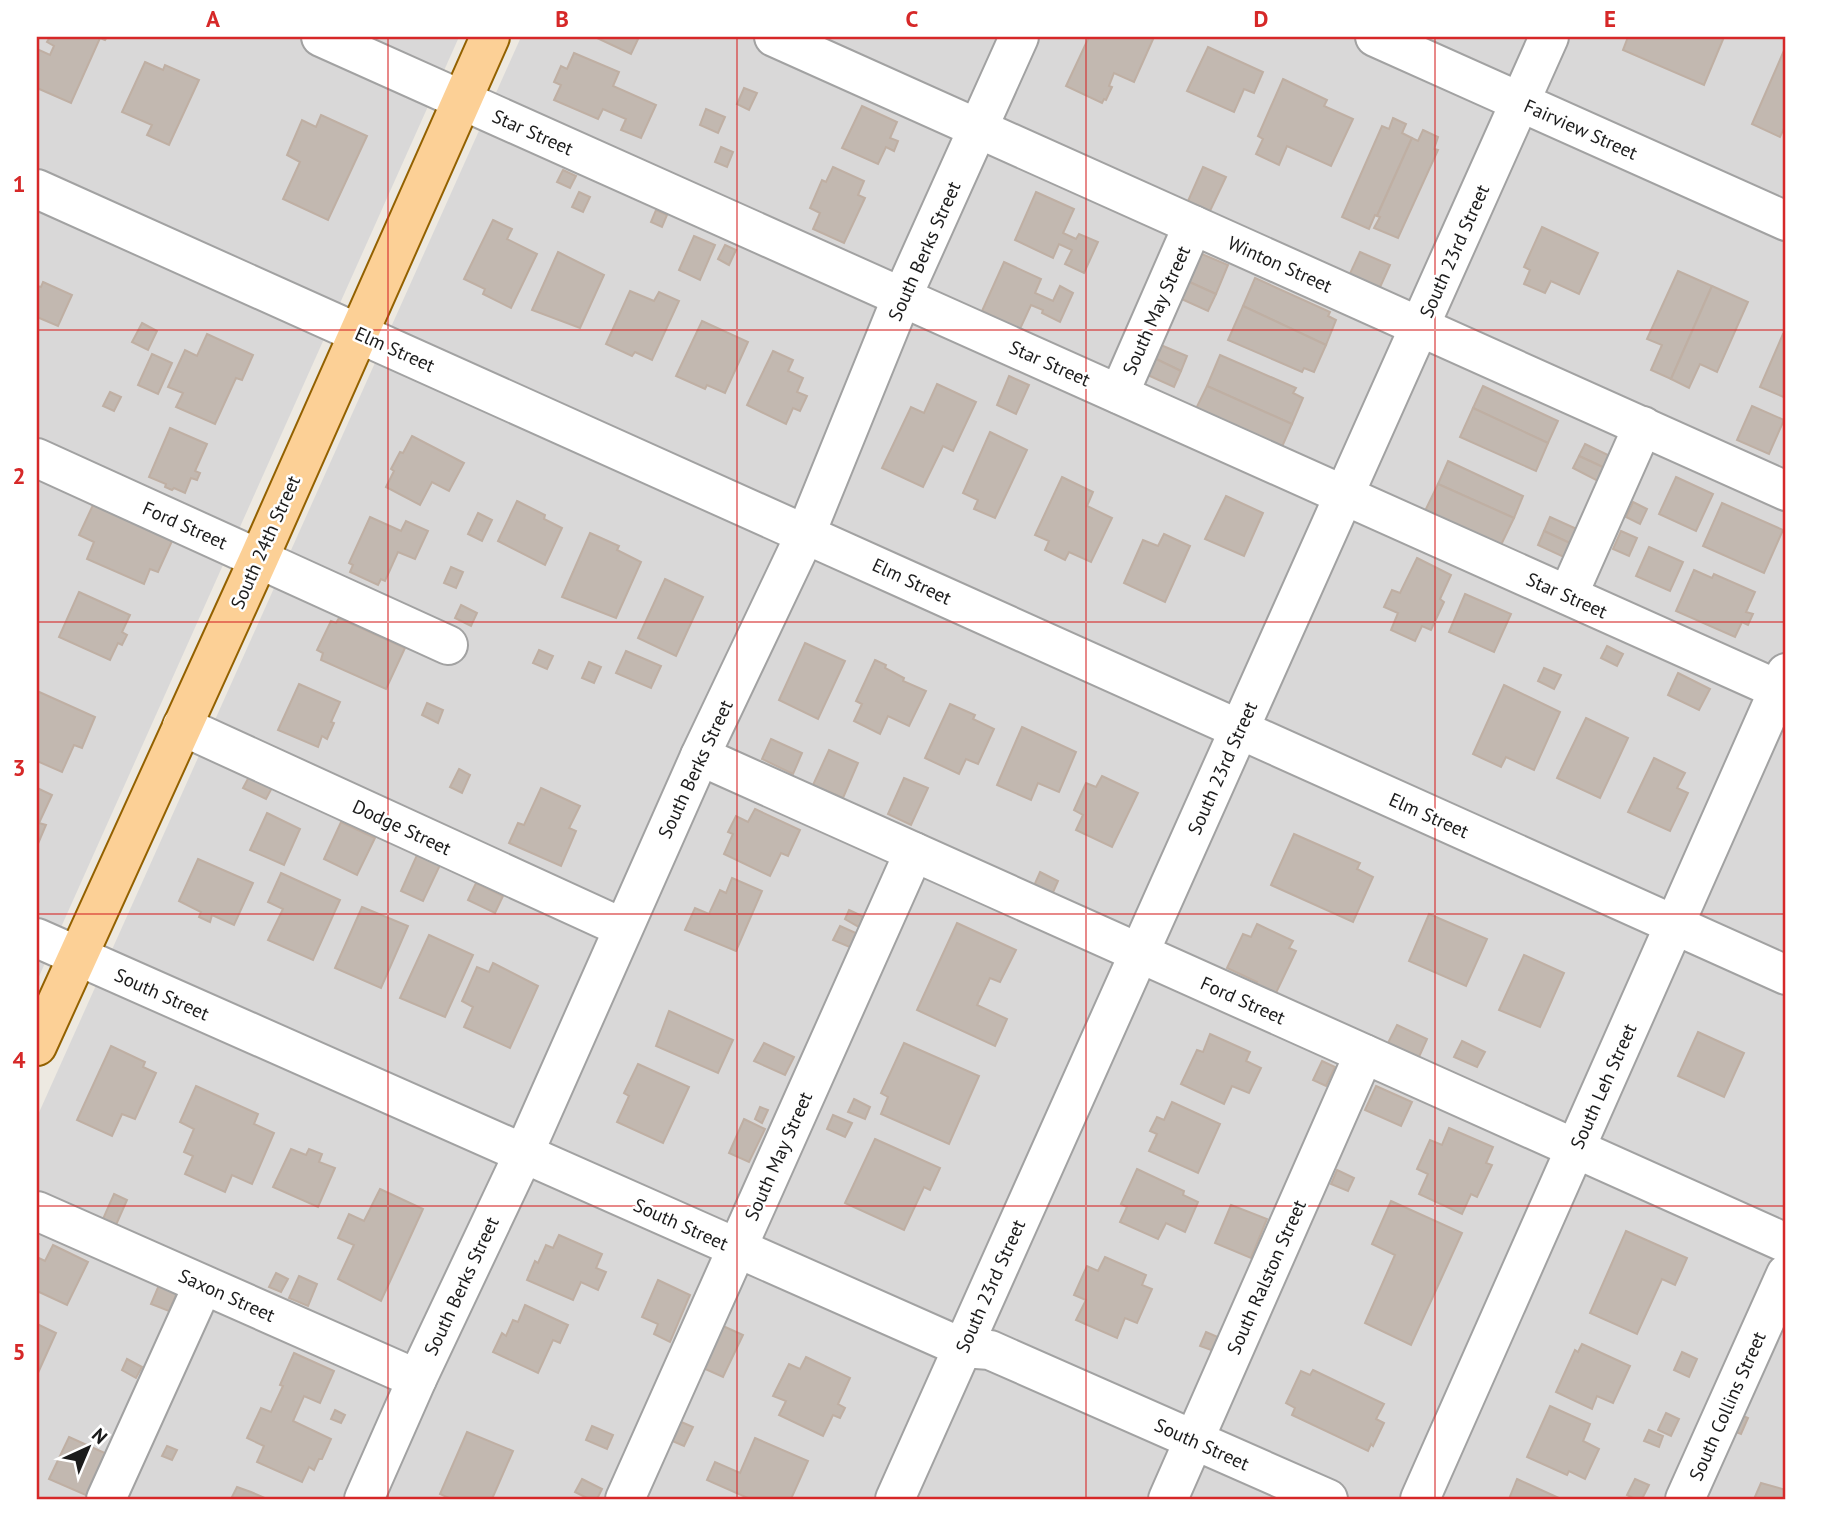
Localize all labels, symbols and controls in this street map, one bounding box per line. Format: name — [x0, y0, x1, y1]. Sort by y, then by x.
text: A — [206, 4, 220, 33]
text: B — [555, 4, 569, 33]
text: C — [906, 4, 919, 33]
text: D — [1254, 4, 1268, 33]
text: E — [1604, 4, 1616, 33]
street label: Fairview Street — [1521, 93, 1642, 165]
street label: Star Street — [489, 104, 578, 161]
text: 1 — [12, 169, 26, 198]
street label: South Berks Street — [882, 177, 966, 325]
street label: South 23rd Street — [1414, 180, 1494, 321]
street label: Winton Street — [1224, 230, 1336, 298]
street label: South May Street — [1117, 241, 1195, 378]
street label: Elm Street — [351, 321, 439, 377]
street label: Star Street — [1006, 335, 1095, 392]
text: 2 — [12, 461, 26, 490]
street label: South 24th Street — [225, 471, 305, 612]
street label: Ford Street — [139, 496, 232, 555]
street label: Elm Street — [869, 552, 956, 610]
street label: Star Street — [1523, 567, 1612, 624]
street label: South Berks Street — [652, 695, 738, 842]
street label: South 23rd Street — [1182, 697, 1262, 838]
text: 3 — [12, 753, 26, 782]
street label: Elm Street — [1385, 787, 1473, 843]
street label: Dodge Street — [349, 794, 456, 861]
street label: South Street — [111, 963, 213, 1026]
street label: Ford Street — [1197, 971, 1290, 1030]
street label: South Leh Street — [1565, 1019, 1642, 1152]
text: 4 — [12, 1045, 26, 1074]
street label: South May Street — [739, 1087, 817, 1224]
street label: South Street — [630, 1193, 732, 1256]
street label: South Ralston Street — [1221, 1195, 1311, 1358]
street label: South Berks Street — [418, 1212, 504, 1359]
street label: South 23rd Street — [950, 1215, 1030, 1356]
street label: Saxon Street — [175, 1263, 279, 1327]
street label: South Collins Street — [1683, 1327, 1771, 1484]
text: 5 — [12, 1337, 26, 1366]
street label: South Street — [1151, 1413, 1253, 1476]
north arrow — [52, 1414, 122, 1484]
text: N — [87, 1423, 113, 1449]

